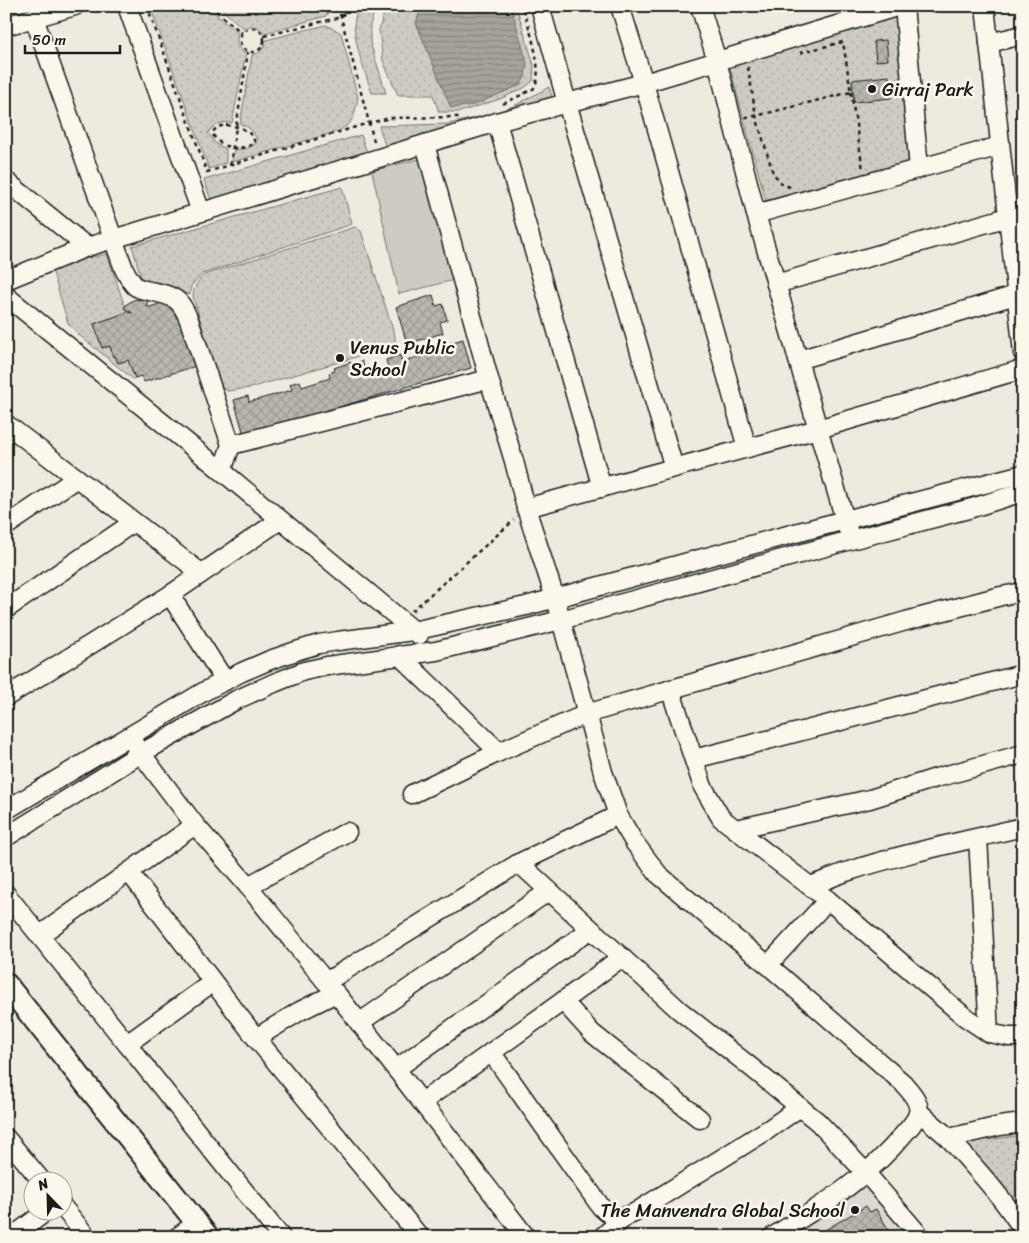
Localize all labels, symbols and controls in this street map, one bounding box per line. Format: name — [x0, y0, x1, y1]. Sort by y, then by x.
scale bar — [25, 22, 120, 54]
text: 50 m — [32, 27, 67, 53]
place label: Girraj Park — [882, 73, 974, 106]
marker: Girraj Park — [866, 83, 878, 95]
place label: Venus Public School — [350, 331, 455, 386]
marker: Venus Public School — [334, 352, 346, 364]
north arrow — [22, 1170, 72, 1220]
text: N — [33, 1171, 53, 1198]
place label: The Manvendra Global School — [600, 1194, 846, 1227]
marker: The Manvendra Global School — [849, 1204, 861, 1216]

